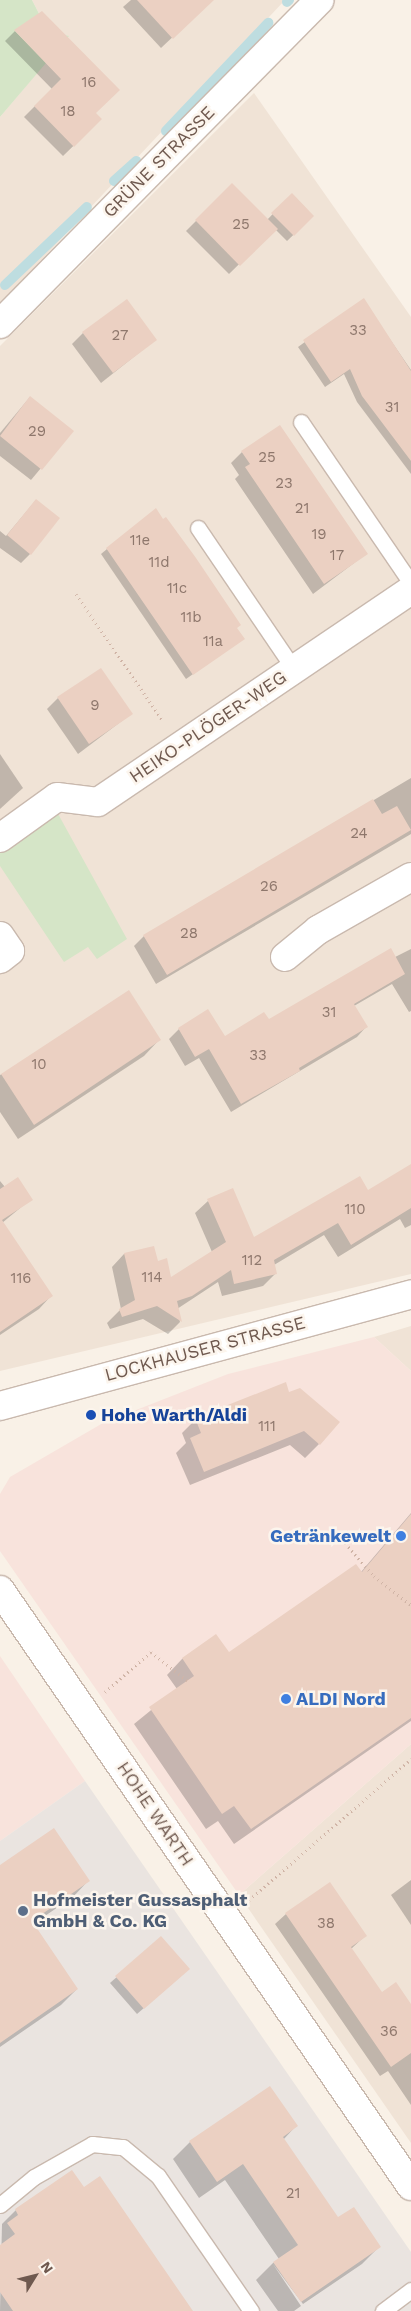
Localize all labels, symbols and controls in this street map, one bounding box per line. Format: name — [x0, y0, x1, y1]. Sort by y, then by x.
house number: 16 — [82, 74, 96, 92]
street label: GRÜNE STRASSE — [99, 102, 219, 222]
house number: 18 — [60, 103, 76, 121]
house number: 25 — [232, 216, 250, 234]
house number: 33 — [349, 322, 367, 340]
house number: 27 — [112, 327, 128, 345]
house number: 31 — [385, 399, 399, 417]
house number: 29 — [28, 423, 46, 441]
house number: 25 — [258, 449, 276, 467]
house number: 23 — [275, 475, 293, 493]
house number: 21 — [295, 500, 309, 518]
house number: 19 — [311, 526, 327, 544]
house number: 11e — [130, 532, 150, 550]
house number: 17 — [330, 547, 344, 565]
house number: 11d — [148, 554, 170, 572]
house number: 11c — [167, 580, 187, 598]
house number: 11b — [180, 609, 202, 627]
house number: 11a — [203, 633, 223, 651]
street label: HEIKO-PLÖGER-WEG — [125, 666, 291, 788]
house number: 9 — [90, 697, 100, 715]
house number: 24 — [350, 825, 368, 843]
house number: 26 — [260, 878, 278, 896]
house number: 28 — [180, 925, 198, 943]
house number: 31 — [322, 1004, 336, 1022]
house number: 33 — [249, 1047, 267, 1065]
house number: 10 — [31, 1056, 47, 1074]
house number: 110 — [344, 1201, 366, 1219]
house number: 112 — [242, 1252, 262, 1270]
house number: 114 — [142, 1269, 162, 1287]
house number: 116 — [11, 1270, 31, 1288]
street label: LOCKHAUSER STRASSE — [102, 1312, 308, 1386]
place label: Hohe Warth/Aldi — [101, 1404, 247, 1426]
marker: Hohe Warth/Aldi — [85, 1409, 97, 1421]
house number: 111 — [258, 1418, 276, 1436]
place label: Getränkewelt — [270, 1525, 391, 1547]
marker: Getränkewelt — [395, 1530, 407, 1542]
place label: ALDI Nord — [296, 1688, 386, 1710]
marker: ALDI Nord — [280, 1693, 292, 1705]
street label: HOHE WARTH — [112, 1758, 198, 1870]
place label: Hofmeister Gussasphalt GmbH & Co. KG — [33, 1890, 248, 1932]
marker: Hofmeister Gussasphalt GmbH & Co. KG — [17, 1905, 29, 1917]
house number: 38 — [317, 1915, 335, 1933]
house number: 36 — [380, 2023, 398, 2041]
house number: 21 — [286, 2185, 300, 2203]
north arrow — [10, 2251, 60, 2301]
text: N — [38, 2258, 57, 2276]

